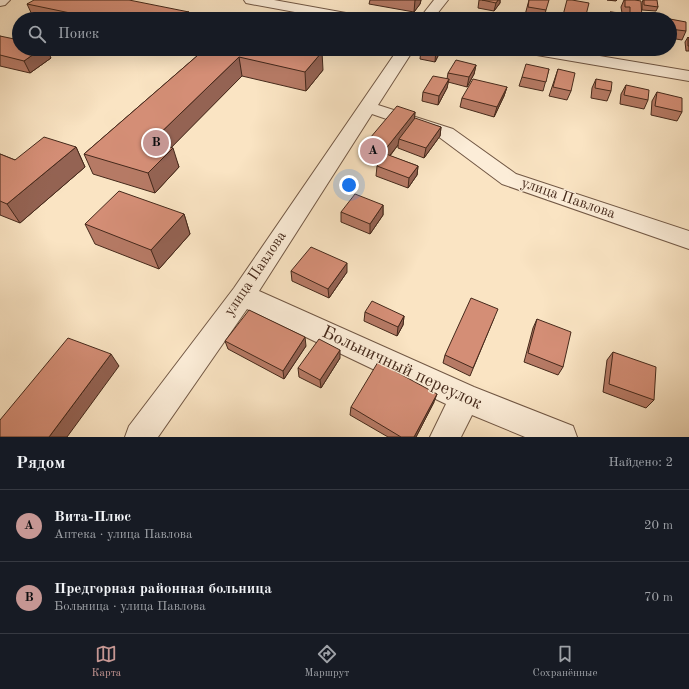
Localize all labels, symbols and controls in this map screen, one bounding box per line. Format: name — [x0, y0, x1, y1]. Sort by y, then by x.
search box — [12, 12, 677, 56]
icon: search — [26, 23, 48, 45]
text: Поиск — [58, 27, 99, 42]
pin: B — [143, 128, 169, 158]
pin: A — [360, 136, 386, 166]
your location — [339, 175, 359, 195]
street label: улица Павлова — [519, 176, 618, 222]
street label: улица Павлова — [222, 228, 290, 319]
street label: Больничный переулок — [319, 323, 485, 413]
text: Рядом — [16, 455, 65, 472]
text: Найдено: 2 — [609, 456, 673, 469]
text: Вита-Плюс — [54, 510, 131, 525]
text: A — [24, 519, 34, 532]
text: 20 m — [644, 519, 673, 532]
text: Аптека · улица Павлова — [54, 528, 193, 541]
text: Предгорная районная больница — [54, 582, 272, 597]
text: B — [24, 591, 34, 604]
text: 70 m — [644, 591, 673, 604]
text: Больница · улица Павлова — [54, 600, 206, 613]
tab: Карта — [92, 643, 121, 681]
tab: Маршрут — [304, 643, 350, 681]
tab: Сохранённые — [533, 643, 597, 681]

